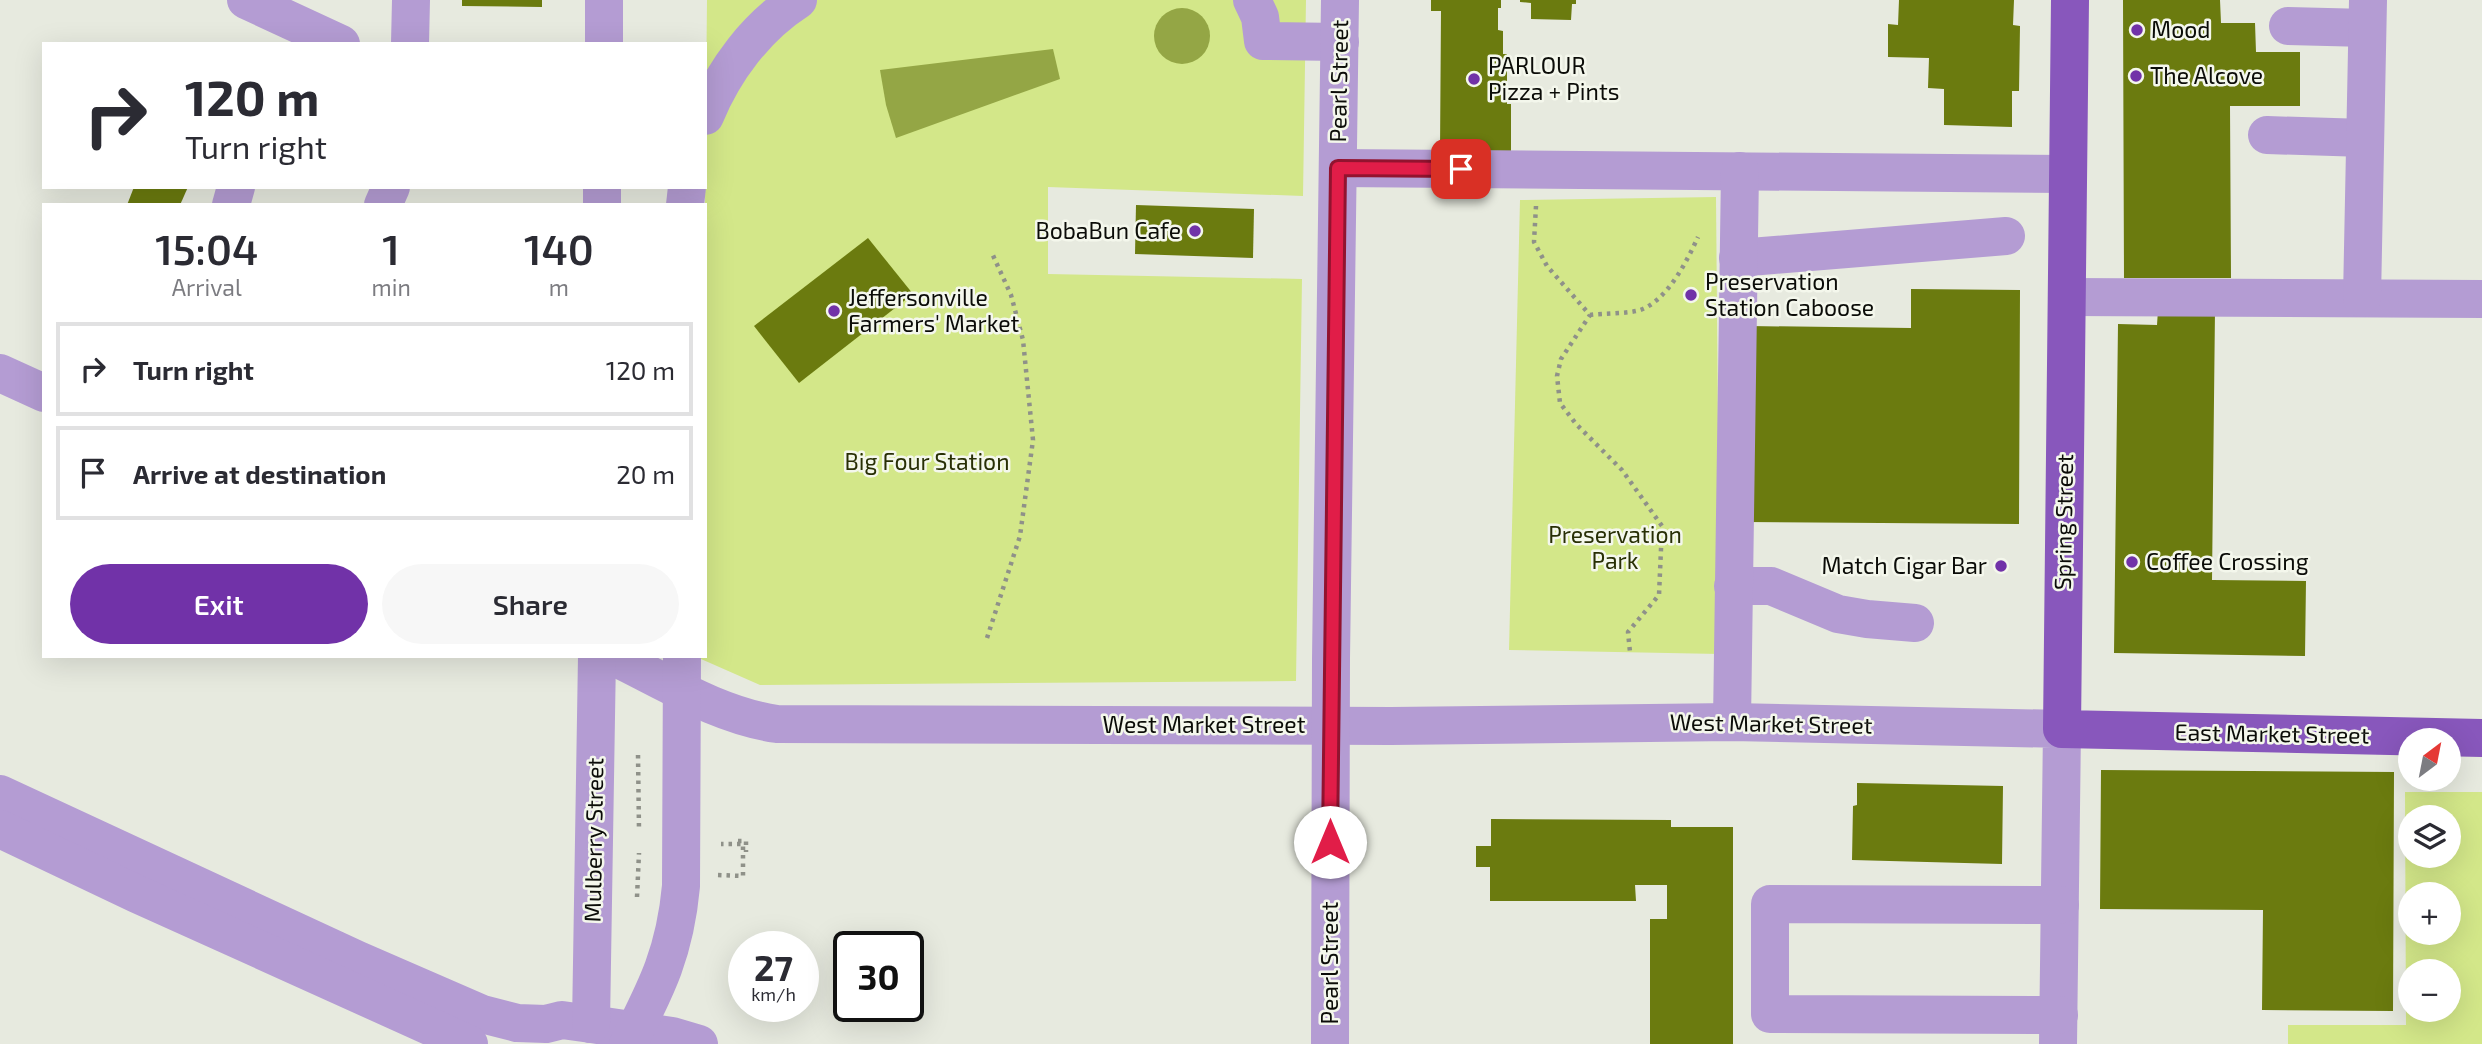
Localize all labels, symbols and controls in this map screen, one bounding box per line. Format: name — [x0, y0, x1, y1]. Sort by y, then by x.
place label: Mood — [2151, 15, 2210, 43]
street label: Pearl Street — [1323, 19, 1353, 143]
marker: Mood — [2129, 22, 2145, 38]
place label: PARLOUR Pizza + Pints — [1488, 51, 1619, 105]
place label: The Alcove — [2150, 61, 2263, 89]
text: 120 m — [185, 67, 319, 126]
marker: The Alcove — [2128, 68, 2144, 84]
icon: right — [70, 70, 161, 161]
marker: PARLOUR Pizza + Pints — [1466, 71, 1482, 87]
text: Turn right — [185, 127, 327, 165]
pin — [1431, 139, 1491, 199]
icon: arrive — [1442, 150, 1480, 188]
place label: BobaBun Cafe — [1035, 216, 1181, 244]
text: 15:04 — [155, 223, 258, 273]
text: 1 — [382, 223, 400, 273]
text: 140 — [524, 223, 594, 273]
marker: BobaBun Cafe — [1187, 223, 1203, 239]
place label: Preservation Station Caboose — [1705, 267, 1874, 321]
text: Arrival — [172, 273, 242, 301]
text: min — [372, 273, 411, 301]
text: m — [549, 273, 569, 301]
place label: Jeffersonville Farmers' Market — [848, 283, 1019, 337]
marker: Preservation Station Caboose — [1683, 287, 1699, 303]
marker: Jeffersonville Farmers' Market — [826, 303, 842, 319]
icon: right — [74, 350, 112, 388]
text: Turn right — [133, 354, 254, 385]
text: 120 m — [606, 354, 675, 385]
park label: Big Four Station — [844, 447, 1010, 475]
street label: Spring Street — [2048, 453, 2078, 590]
icon: arrive — [74, 454, 112, 492]
text: Arrive at destination — [133, 458, 386, 489]
text: 20 m — [616, 458, 675, 489]
park label: Preservation Park — [1548, 520, 1682, 574]
place label: Coffee Crossing — [2146, 547, 2309, 575]
place label: Match Cigar Bar — [1822, 551, 1987, 579]
marker: Coffee Crossing — [2124, 554, 2140, 570]
marker: Match Cigar Bar — [1993, 558, 2009, 574]
button: Exit — [70, 564, 368, 644]
button: Share — [382, 564, 679, 644]
street label: West Market Street — [1669, 707, 1873, 739]
street label: West Market Street — [1103, 710, 1306, 738]
street label: East Market Street — [2174, 717, 2370, 749]
north arrow — [2398, 728, 2460, 791]
map controls — [2398, 728, 2461, 1022]
street label: Mulberry Street — [578, 757, 608, 923]
position arrow — [1293, 805, 1367, 879]
button: layers — [2398, 805, 2461, 868]
button: + — [2398, 882, 2461, 945]
street label: Pearl Street — [1315, 901, 1343, 1024]
speed limit sign: 30 — [833, 931, 924, 1022]
text: 27 — [754, 946, 793, 988]
button: − — [2398, 959, 2461, 1022]
text: km/h — [751, 983, 796, 1005]

